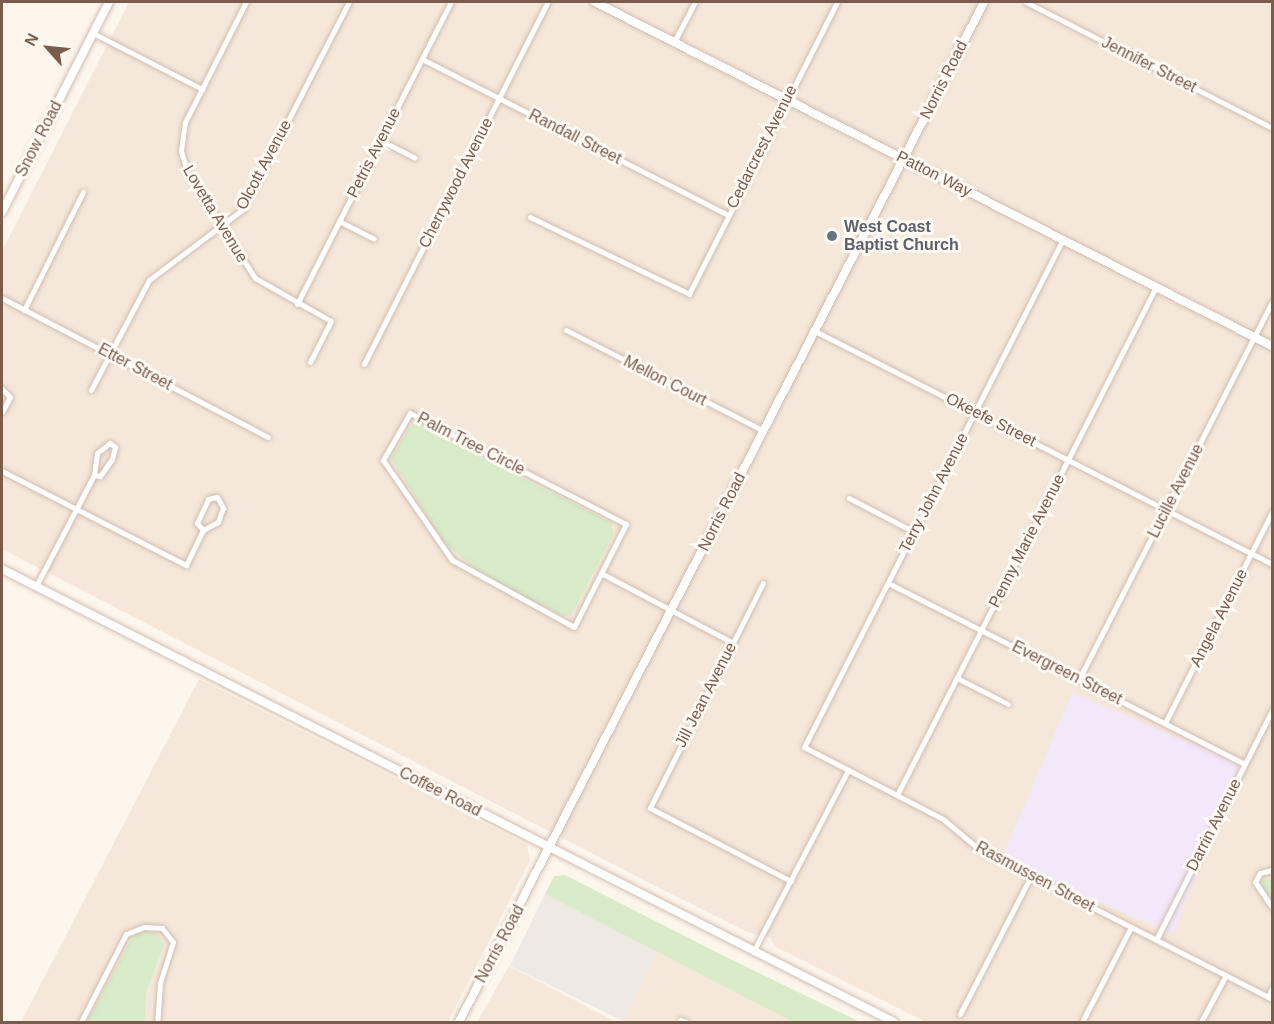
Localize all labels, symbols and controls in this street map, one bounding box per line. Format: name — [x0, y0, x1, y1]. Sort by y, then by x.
north arrow — [18, 18, 78, 78]
text: N — [21, 31, 42, 49]
street label: Jennifer Street — [1098, 33, 1200, 97]
street label: Norris Road — [916, 38, 972, 122]
street label: Cedarcrest Avenue — [722, 82, 802, 212]
street label: Snow Road — [12, 98, 66, 180]
street label: Petris Avenue — [343, 104, 405, 202]
street label: Randall Street — [525, 105, 625, 169]
street label: Cherrywood Avenue — [415, 114, 497, 252]
street label: Olcott Avenue — [232, 116, 296, 214]
street label: Patton Way — [893, 147, 975, 201]
street label: Lovetta Avenue — [178, 162, 252, 266]
place label: West Coast Baptist Church — [844, 217, 959, 255]
marker: West Coast Baptist Church — [825, 229, 839, 243]
street label: Etter Street — [95, 340, 175, 394]
street label: Mellon Court — [620, 352, 710, 410]
street label: Okeefe Street — [943, 389, 1039, 451]
street label: Palm Tree Circle — [414, 409, 528, 479]
street label: Terry John Avenue — [895, 429, 973, 557]
street label: Lucille Avenue — [1144, 440, 1208, 542]
street label: Norris Road — [694, 470, 750, 554]
street label: Penny Marie Avenue — [985, 471, 1069, 611]
street label: Angela Avenue — [1186, 565, 1252, 671]
street label: Evergreen Street — [1009, 637, 1125, 709]
street label: Jill Jean Avenue — [671, 639, 741, 751]
street label: Coffee Road — [396, 763, 484, 821]
street label: Darrin Avenue — [1182, 775, 1246, 875]
street label: Rasmussen Street — [972, 838, 1098, 916]
street label: Norris Road — [471, 902, 529, 986]

